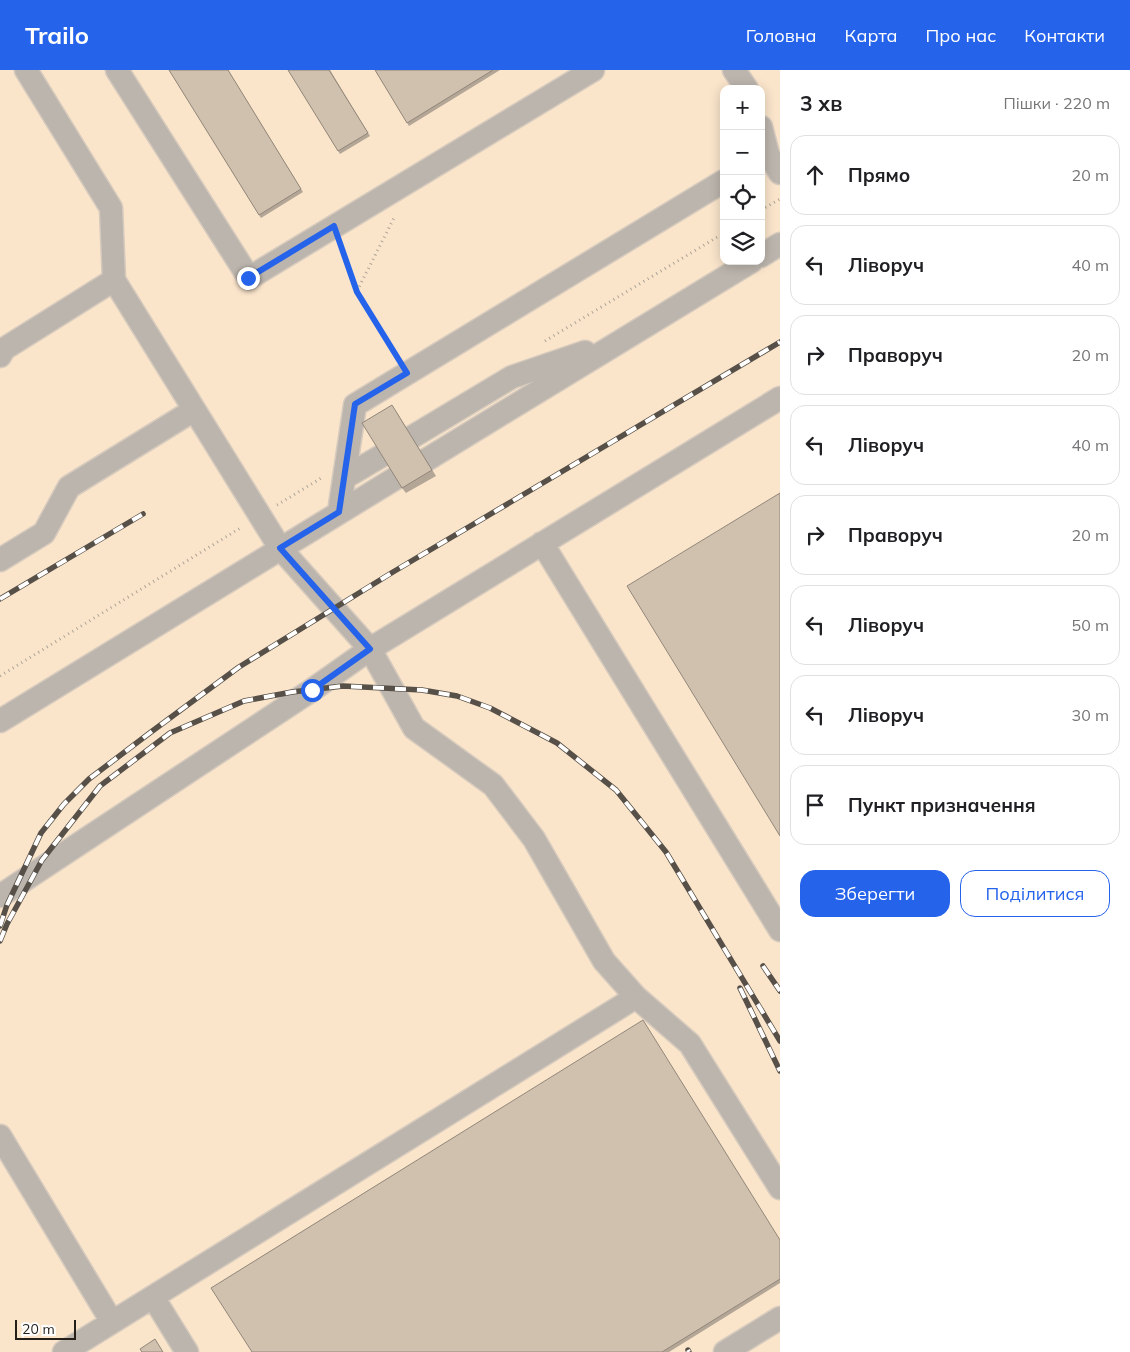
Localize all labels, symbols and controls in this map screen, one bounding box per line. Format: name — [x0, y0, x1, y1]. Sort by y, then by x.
text: Trailo — [25, 20, 89, 50]
text: Головна — [746, 24, 817, 47]
text: Карта — [845, 24, 898, 47]
text: Про нас — [926, 24, 996, 47]
text: Контакти — [1024, 24, 1105, 47]
map controls — [720, 85, 765, 265]
button: + — [720, 85, 765, 130]
text: 3 хв — [800, 90, 842, 116]
text: Пішки · 220 m — [1004, 93, 1110, 113]
button: − — [720, 130, 765, 175]
icon: ahead — [801, 161, 829, 189]
text: Прямо — [848, 163, 910, 187]
text: 20 m — [1072, 165, 1109, 185]
button: locate — [720, 175, 765, 220]
button: layers — [720, 220, 765, 265]
icon: left — [801, 251, 829, 279]
text: Ліворуч — [848, 253, 924, 277]
text: 40 m — [1072, 255, 1109, 275]
route end — [237, 267, 260, 290]
icon: right — [801, 341, 829, 369]
text: Праворуч — [848, 343, 943, 367]
text: 20 m — [1072, 345, 1109, 365]
icon: left — [801, 431, 829, 459]
text: Ліворуч — [848, 433, 924, 457]
text: 40 m — [1072, 435, 1109, 455]
icon: right — [801, 521, 829, 549]
text: Праворуч — [848, 523, 943, 547]
text: 20 m — [1072, 525, 1109, 545]
icon: left — [801, 611, 829, 639]
text: Ліворуч — [848, 613, 924, 637]
text: 50 m — [1072, 615, 1109, 635]
route start — [301, 679, 324, 702]
icon: left — [801, 701, 829, 729]
text: Ліворуч — [848, 703, 924, 727]
text: 30 m — [1072, 705, 1109, 725]
icon: arrive — [801, 791, 829, 819]
text: Пункт призначення — [848, 793, 1036, 817]
button: Зберегти — [800, 870, 950, 917]
button: Поділитися — [960, 870, 1110, 917]
scale bar — [15, 1317, 76, 1340]
text: 20 m — [22, 1320, 55, 1338]

